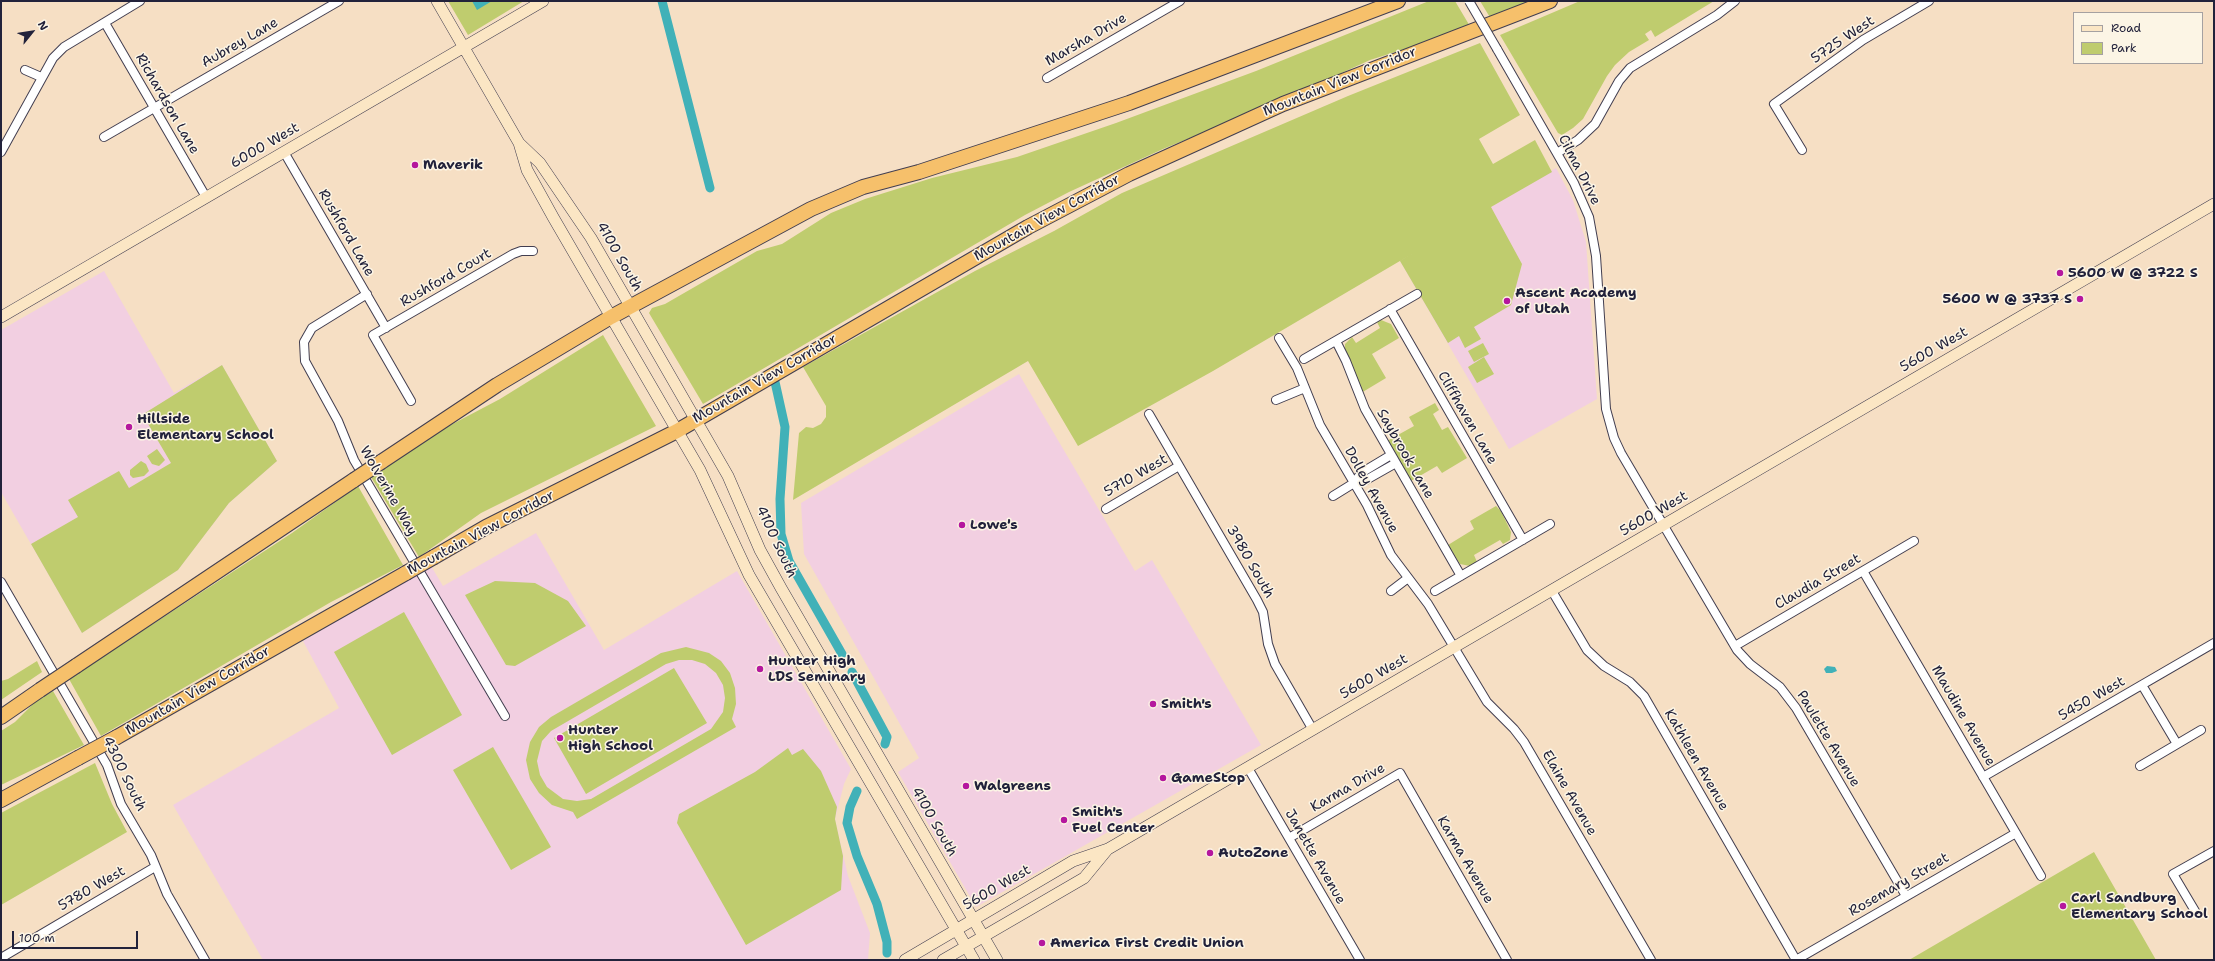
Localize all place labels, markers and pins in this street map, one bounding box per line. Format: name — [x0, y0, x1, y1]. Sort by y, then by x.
place label: Maverik — [423, 157, 483, 173]
marker: Maverik — [410, 160, 420, 170]
place label: 5600 W @ 3722 S — [2068, 265, 2198, 281]
marker: 5600 W @ 3722 S — [2055, 268, 2065, 278]
place label: Ascent Academy of Utah — [1515, 285, 1637, 318]
place label: 5600 W @ 3737 S — [1943, 291, 2072, 307]
marker: 5600 W @ 3737 S — [2075, 294, 2085, 304]
marker: Ascent Academy of Utah — [1502, 296, 1512, 306]
place label: Hillside Elementary School — [137, 411, 274, 444]
marker: Hillside Elementary School — [124, 422, 134, 432]
place label: Lowe's — [970, 517, 1018, 533]
marker: Lowe's — [957, 520, 967, 530]
place label: Hunter High LDS Seminary — [768, 653, 866, 686]
marker: Hunter High LDS Seminary — [755, 664, 765, 674]
place label: Smith's — [1161, 696, 1212, 712]
marker: Smith's — [1148, 699, 1158, 709]
place label: Hunter High School — [568, 722, 653, 754]
marker: Hunter High School — [555, 733, 565, 743]
place label: GameStop — [1171, 770, 1245, 786]
marker: GameStop — [1158, 773, 1168, 783]
place label: Walgreens — [974, 778, 1051, 794]
marker: Walgreens — [961, 781, 971, 791]
place label: Smith's Fuel Center — [1072, 804, 1155, 836]
marker: Smith's Fuel Center — [1059, 815, 1069, 825]
place label: AutoZone — [1218, 845, 1288, 861]
marker: AutoZone — [1205, 848, 1215, 858]
place label: Carl Sandburg Elementary School — [2071, 890, 2208, 922]
marker: Carl Sandburg Elementary School — [2058, 901, 2068, 911]
place label: America First Credit Union — [1050, 935, 1244, 951]
marker: America First Credit Union — [1037, 938, 1047, 948]

